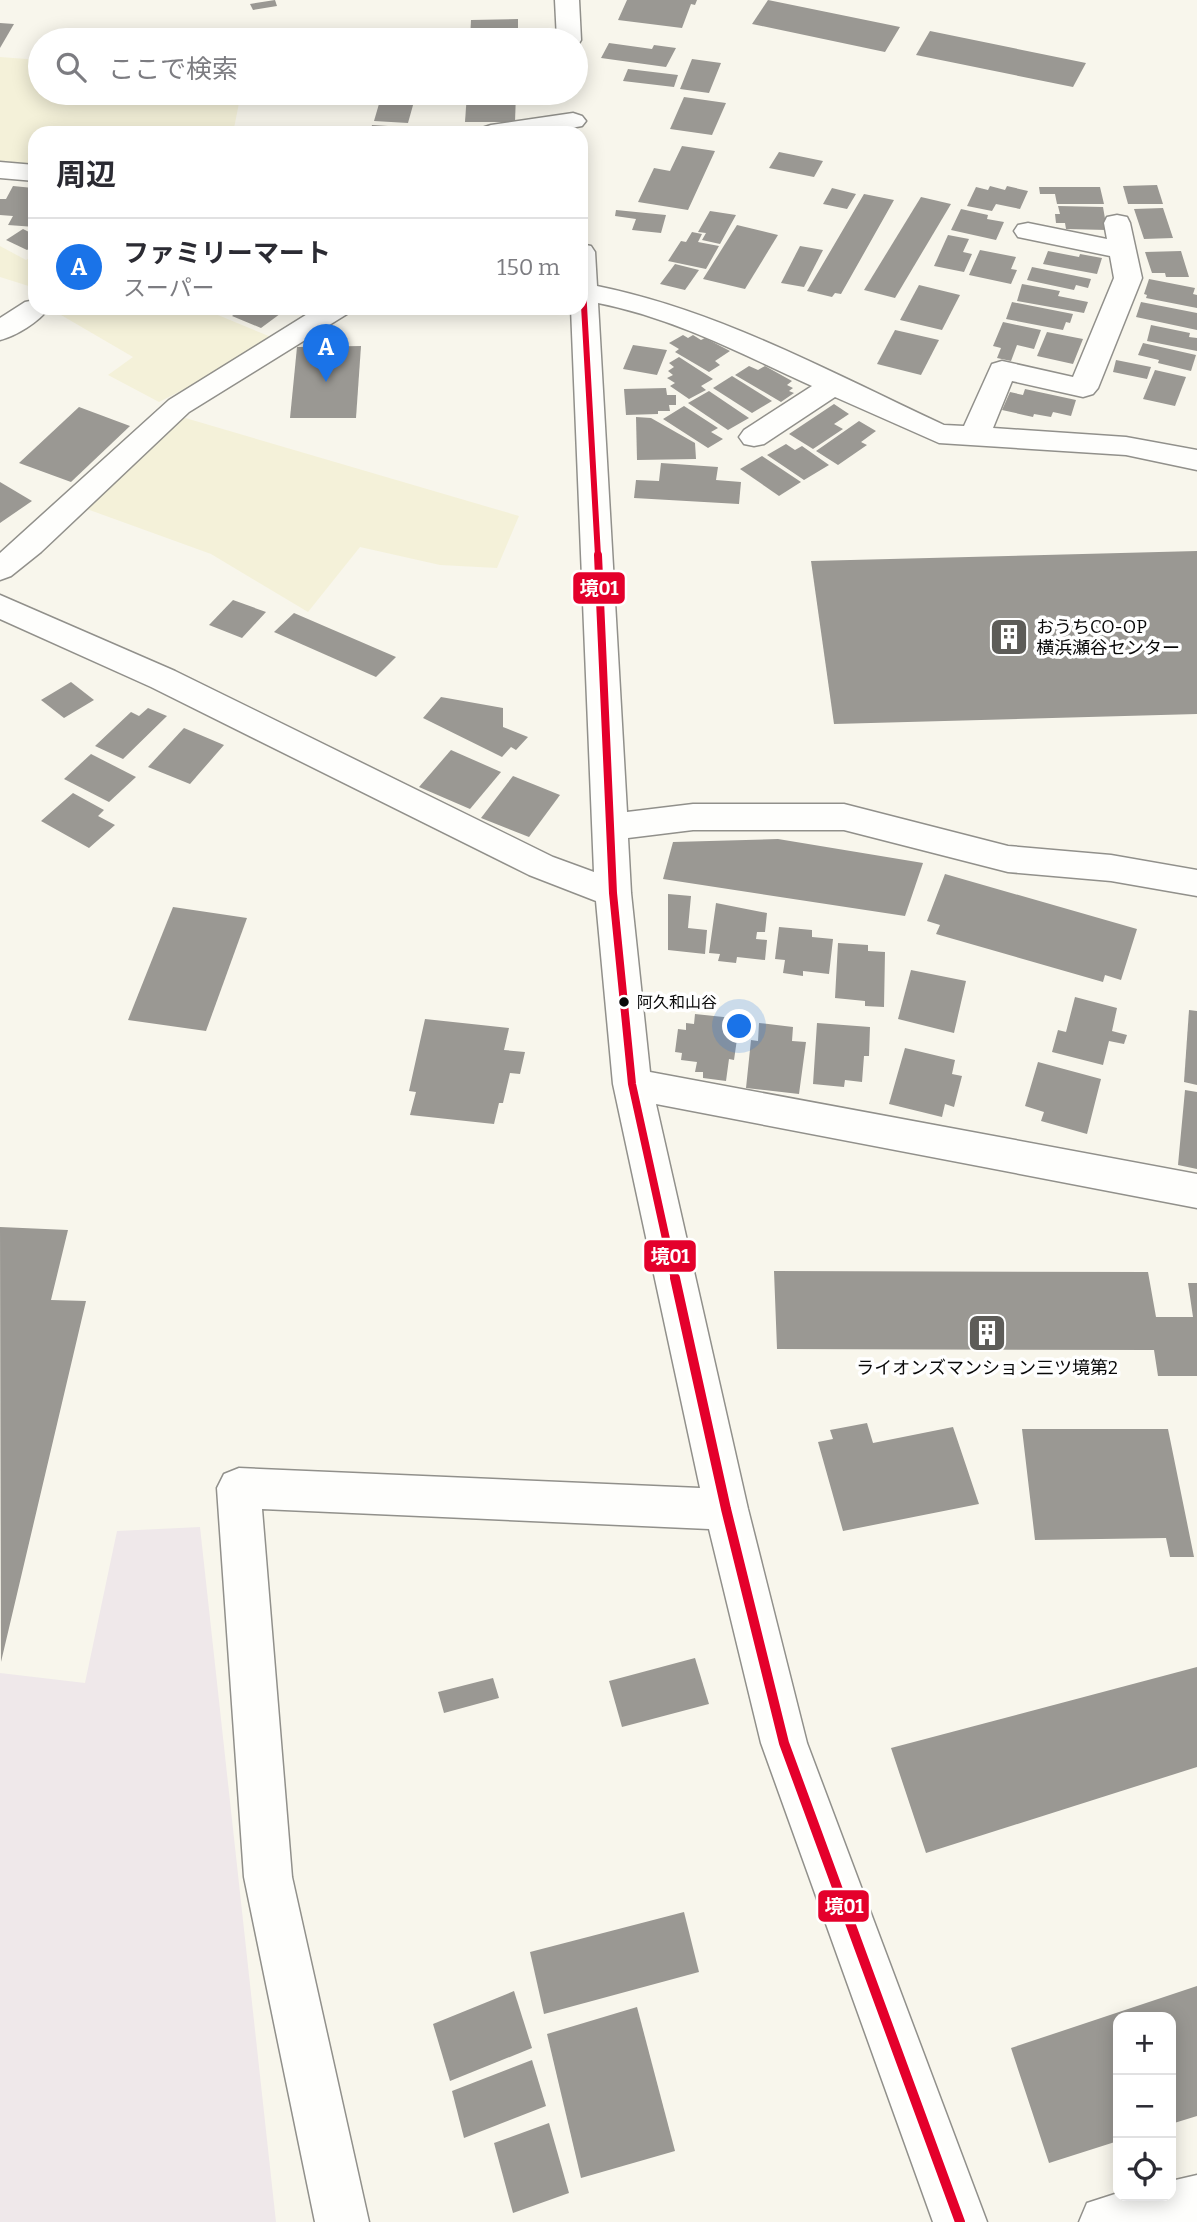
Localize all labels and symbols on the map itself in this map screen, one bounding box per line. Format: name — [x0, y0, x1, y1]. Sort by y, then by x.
pin: A — [303, 324, 349, 382]
line badge: 境01 — [572, 571, 626, 605]
text: 境01 — [579, 577, 619, 600]
building icon: おうちCO-OP 横浜瀬谷センター — [988, 616, 1030, 658]
place label: おうちCO-OP 横浜瀬谷センター — [1036, 616, 1180, 659]
place label: 阿久和山谷 — [637, 993, 717, 1012]
marker: 阿久和山谷 — [617, 995, 631, 1009]
your location — [722, 1009, 756, 1043]
line badge: 境01 — [643, 1239, 697, 1273]
text: 境01 — [650, 1245, 690, 1268]
building icon: ライオンズマンション三ツ境第2 — [966, 1312, 1008, 1354]
place label: ライオンズマンション三ツ境第2 — [856, 1357, 1118, 1379]
line badge: 境01 — [817, 1889, 870, 1923]
text: 境01 — [824, 1895, 864, 1918]

